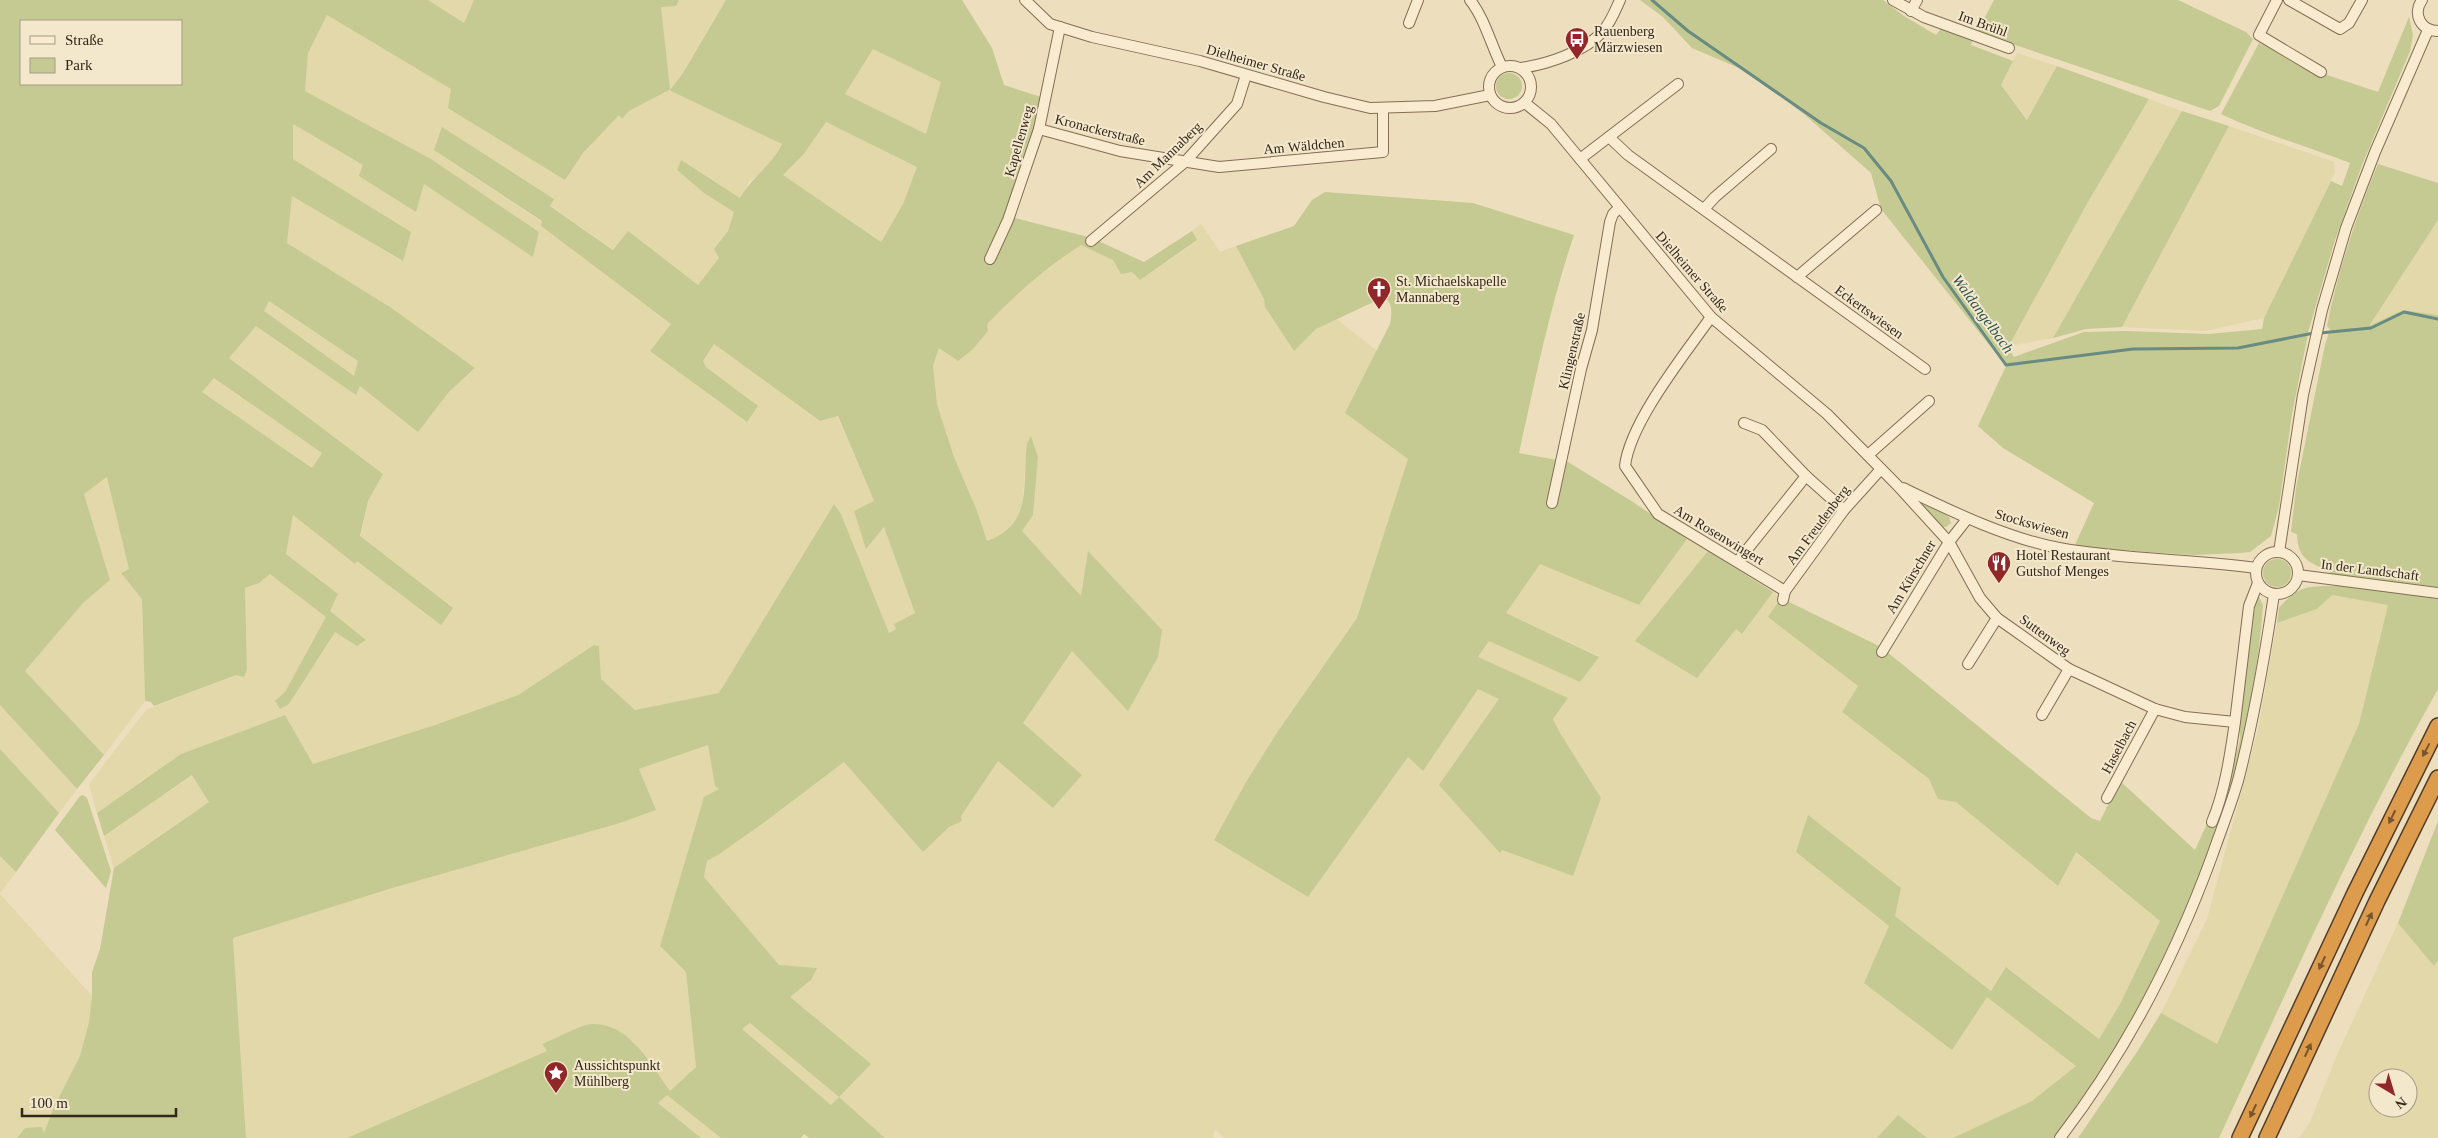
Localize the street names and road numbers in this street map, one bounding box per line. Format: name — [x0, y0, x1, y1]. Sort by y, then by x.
street label: Im Brühl — [1956, 8, 2010, 40]
street label: Dielheimer Straße — [1205, 42, 1307, 84]
street label: Kapellenweg — [1002, 103, 1036, 179]
street label: Kronackerstraße — [1053, 112, 1147, 148]
street label: Am Mannaberg — [1131, 119, 1205, 191]
street label: Am Wäldchen — [1263, 135, 1345, 157]
street label: Dielheimer Straße — [1653, 228, 1731, 316]
street label: Eckertswiesen — [1832, 282, 1906, 342]
street label: Klingenstraße — [1556, 311, 1588, 391]
street label: Am Freudenberg — [1783, 483, 1853, 567]
street label: Am Rosenwingert — [1671, 502, 1767, 568]
street label: Stockswiesen — [1993, 506, 2071, 542]
street label: Am Kürschner — [1883, 537, 1939, 616]
street label: In der Landschaft — [2320, 557, 2420, 583]
street label: Suttenweg — [2017, 612, 2073, 658]
street label: Haselbach — [2099, 718, 2139, 776]

